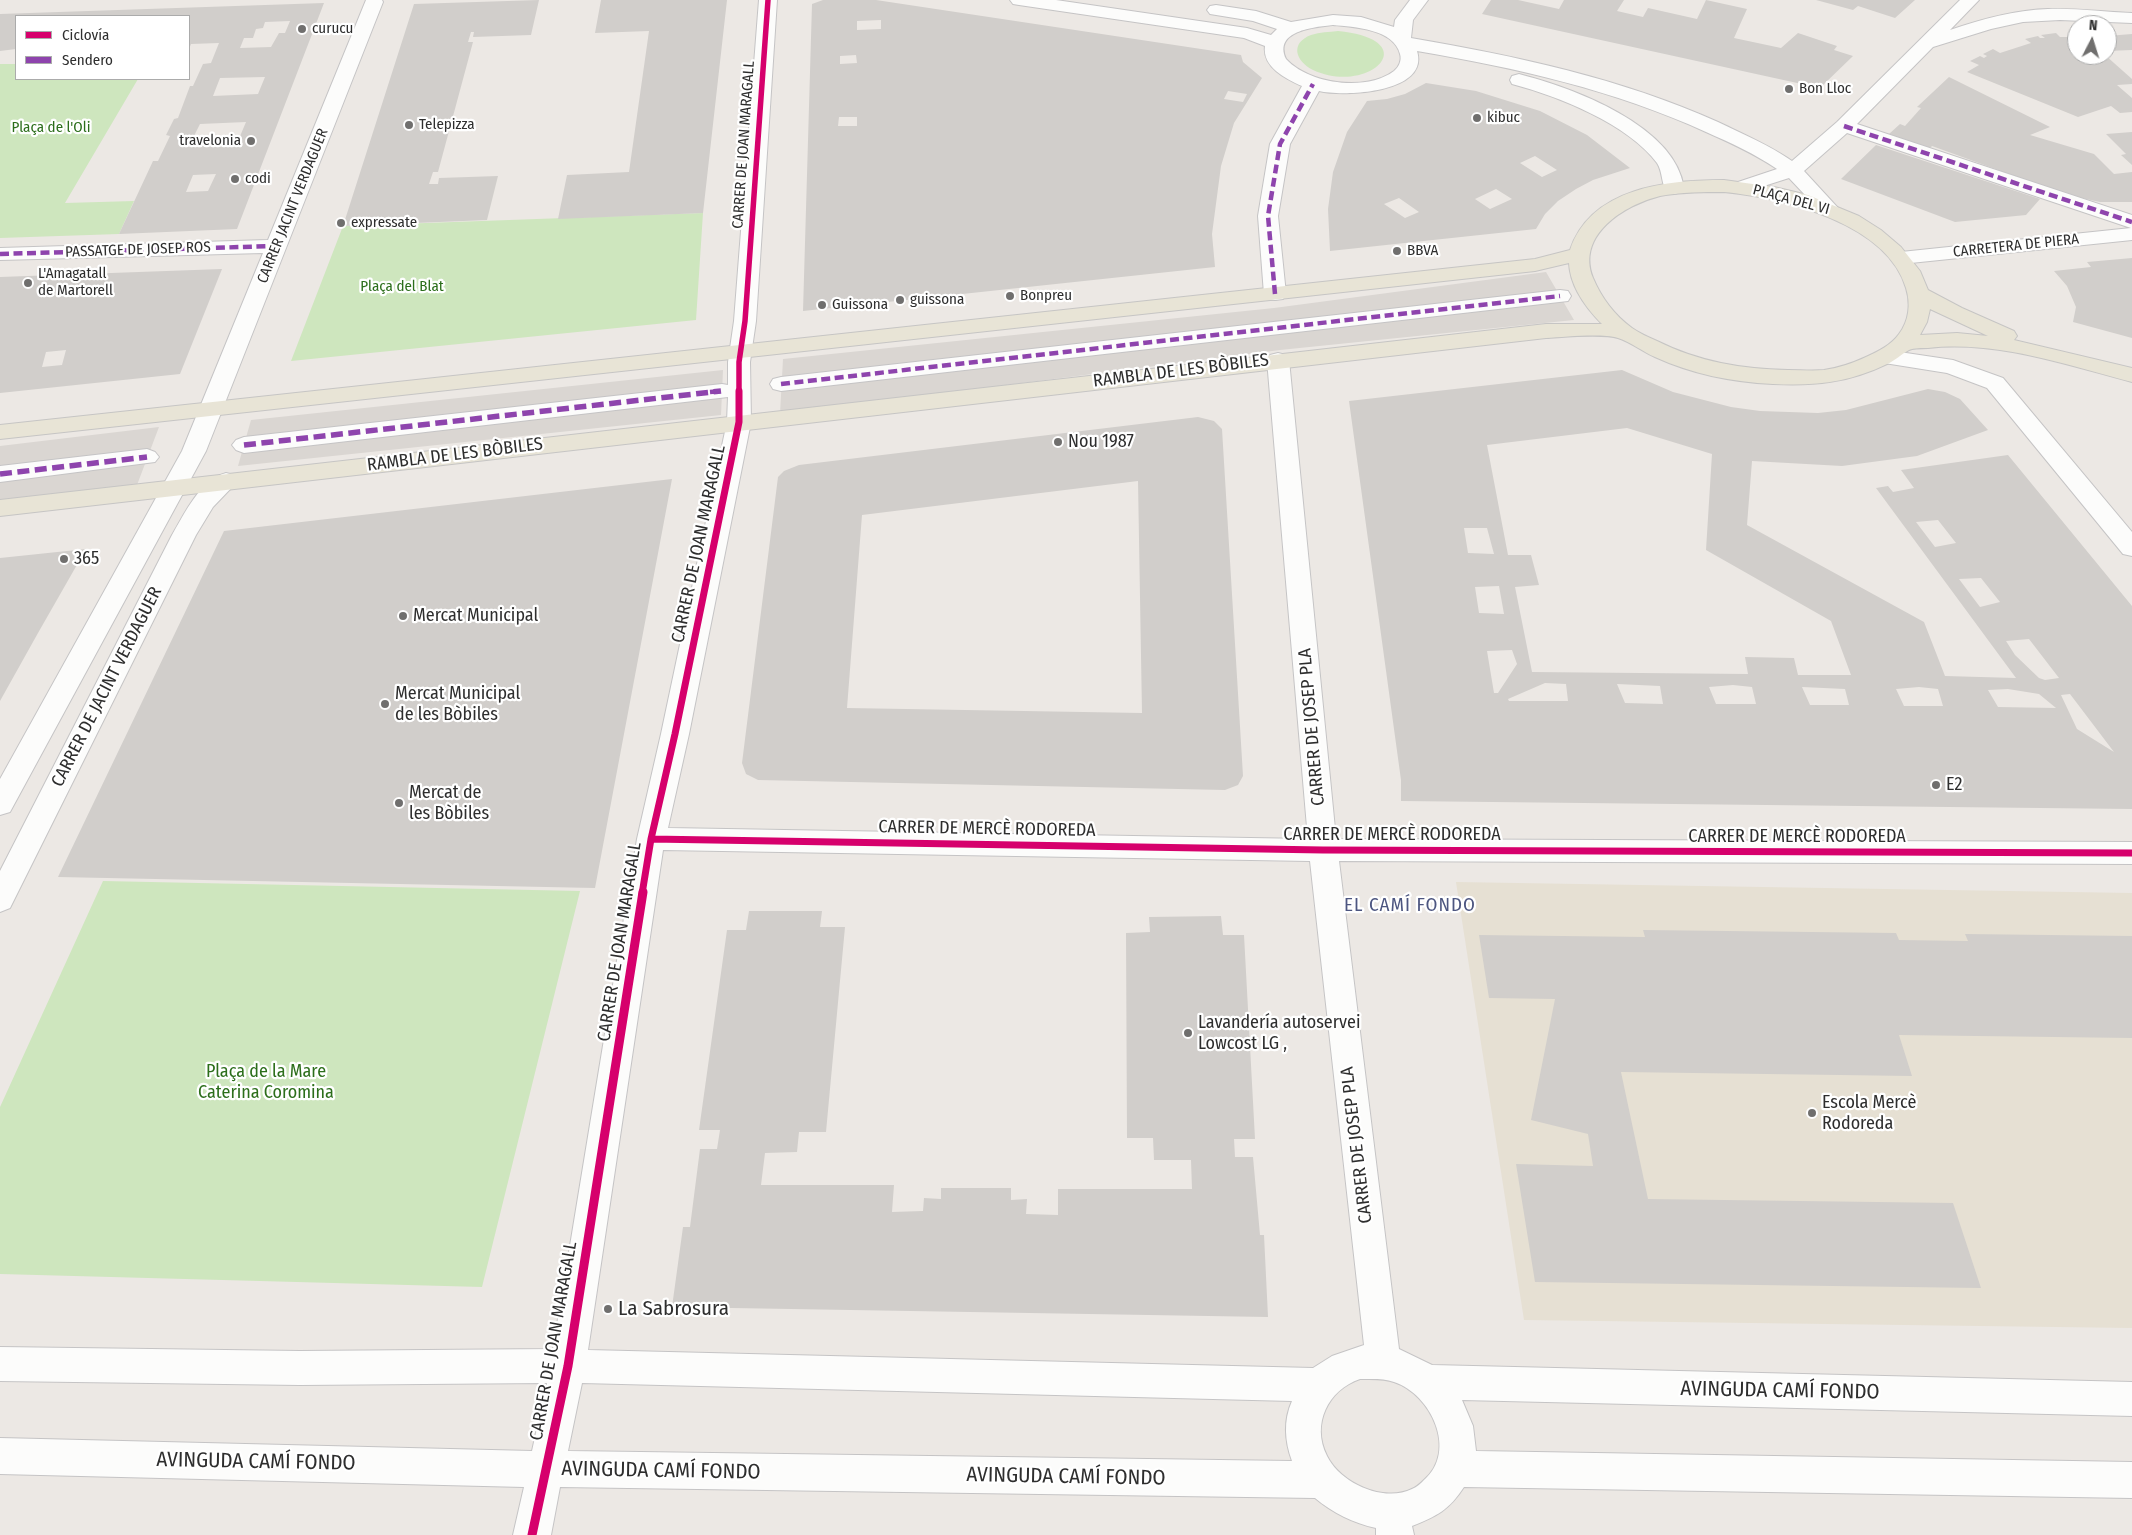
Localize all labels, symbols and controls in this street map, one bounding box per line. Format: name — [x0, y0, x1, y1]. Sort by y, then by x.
legend — [15, 15, 190, 80]
north arrow — [2067, 15, 2117, 65]
text: N — [2088, 17, 2098, 34]
place label: curucu — [312, 20, 353, 38]
marker: curucu — [296, 23, 308, 35]
text: Ciclovía — [62, 26, 109, 44]
text: Sendero — [62, 51, 113, 69]
street label: CARRER DE JOAN MARAGALL — [729, 61, 759, 229]
place label: Bon Lloc — [1799, 80, 1851, 98]
marker: Bon Lloc — [1783, 83, 1795, 95]
place label: kibuc — [1487, 109, 1520, 127]
marker: kibuc — [1471, 112, 1483, 124]
place label: Telepizza — [419, 116, 475, 134]
park label: Plaça de l'Oli — [12, 119, 90, 137]
marker: Telepizza — [403, 119, 415, 131]
street label: CARRER JACINT VERDAGUER — [254, 126, 332, 286]
place label: travelonia — [179, 132, 241, 150]
marker: travelonia — [245, 135, 257, 147]
place label: codi — [245, 170, 271, 188]
marker: codi — [229, 173, 241, 185]
street label: PLAÇA DEL VI — [1751, 181, 1831, 219]
place label: expressate — [351, 214, 417, 232]
marker: expressate — [335, 217, 347, 229]
street label: CARRETERA DE PIERA — [1952, 230, 2080, 262]
street label: PASSATGE DE JOSEP ROS — [65, 238, 211, 262]
place label: BBVA — [1407, 242, 1438, 260]
marker: BBVA — [1391, 245, 1403, 257]
place label: L'Amagatall de Martorell — [38, 265, 113, 300]
marker: L'Amagatall de Martorell — [22, 277, 34, 289]
park label: Plaça del Blat — [360, 278, 444, 296]
place label: Bonpreu — [1020, 287, 1072, 305]
marker: Bonpreu — [1004, 290, 1016, 302]
place label: guissona — [910, 291, 964, 309]
marker: guissona — [894, 294, 906, 306]
place label: Guissona — [832, 296, 888, 314]
marker: Guissona — [816, 299, 828, 311]
street label: RAMBLA DE LES BÒBILES — [1092, 349, 1270, 393]
place label: Nou 1987 — [1068, 431, 1134, 453]
street label: RAMBLA DE LES BÒBILES — [366, 433, 544, 477]
marker: Nou 1987 — [1052, 436, 1064, 448]
street label: CARRER DE JOAN MARAGALL — [667, 443, 731, 645]
place label: 365 — [74, 548, 99, 570]
marker: 365 — [58, 553, 70, 565]
street label: CARRER DE JACINT VERDAGUER — [47, 583, 167, 791]
place label: Mercat Municipal — [413, 605, 538, 627]
marker: Mercat Municipal — [397, 610, 409, 622]
street label: CARRER DE JOSEP PLA — [1294, 647, 1330, 807]
place label: Mercat Municipal de les Bòbiles — [395, 683, 520, 726]
marker: Mercat Municipal de les Bòbiles — [379, 698, 391, 710]
place label: E2 — [1946, 774, 1962, 796]
marker: E2 — [1930, 779, 1942, 791]
place label: Mercat de les Bòbiles — [409, 782, 489, 824]
marker: Mercat de les Bòbiles — [393, 797, 405, 809]
street label: CARRER DE MERCÈ RODOREDA — [878, 816, 1096, 842]
street label: CARRER DE MERCÈ RODOREDA — [1283, 824, 1501, 846]
street label: CARRER DE MERCÈ RODOREDA — [1688, 826, 1906, 848]
street label: CARRER DE JOAN MARAGALL — [594, 841, 646, 1043]
district label: EL CAMÍ FONDO — [1342, 895, 1478, 917]
place label: Lavandería autoservei Lowcost LG , — [1198, 1012, 1360, 1054]
marker: Lavandería autoservei Lowcost LG , — [1182, 1027, 1194, 1039]
park label: Plaça de la Mare Caterina Coromina — [198, 1061, 334, 1104]
street label: CARRER DE JOSEP PLA — [1337, 1065, 1377, 1225]
place label: Escola Mercè Rodoreda — [1822, 1092, 1916, 1134]
marker: Escola Mercè Rodoreda — [1806, 1107, 1818, 1119]
street label: CARRER DE JOAN MARAGALL — [526, 1240, 582, 1442]
place label: La Sabrosura — [618, 1296, 729, 1322]
marker: La Sabrosura — [602, 1303, 614, 1315]
street label: AVINGUDA CAMÍ FONDO — [1680, 1377, 1880, 1405]
street label: AVINGUDA CAMÍ FONDO — [156, 1448, 356, 1476]
street label: AVINGUDA CAMÍ FONDO — [561, 1457, 761, 1485]
street label: AVINGUDA CAMÍ FONDO — [966, 1463, 1166, 1491]

